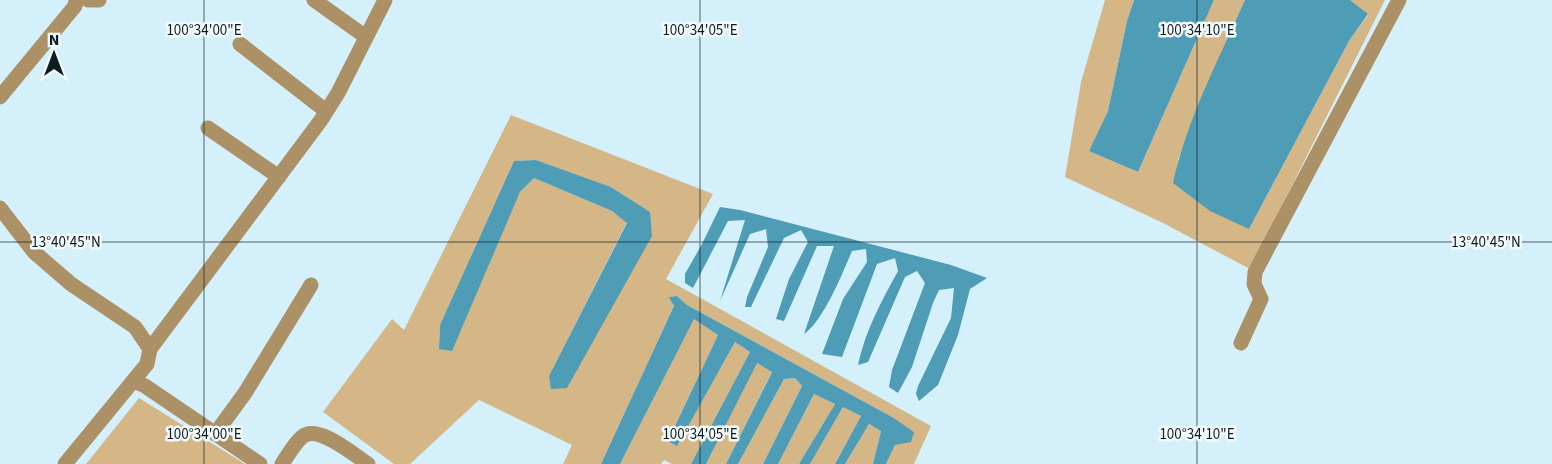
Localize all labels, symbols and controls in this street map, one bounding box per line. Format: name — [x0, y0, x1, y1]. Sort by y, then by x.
text: 100°34'00"E — [166, 20, 242, 41]
text: 100°34'05"E — [662, 20, 738, 41]
text: 100°34'10"E — [1159, 20, 1235, 41]
north arrow — [24, 24, 84, 84]
text: N — [49, 29, 59, 51]
text: 13°40'45"N — [31, 232, 101, 253]
text: 13°40'45"N — [1451, 232, 1521, 253]
text: 100°34'00"E — [166, 424, 242, 445]
text: 100°34'05"E — [662, 424, 738, 445]
text: 100°34'10"E — [1159, 424, 1235, 445]

